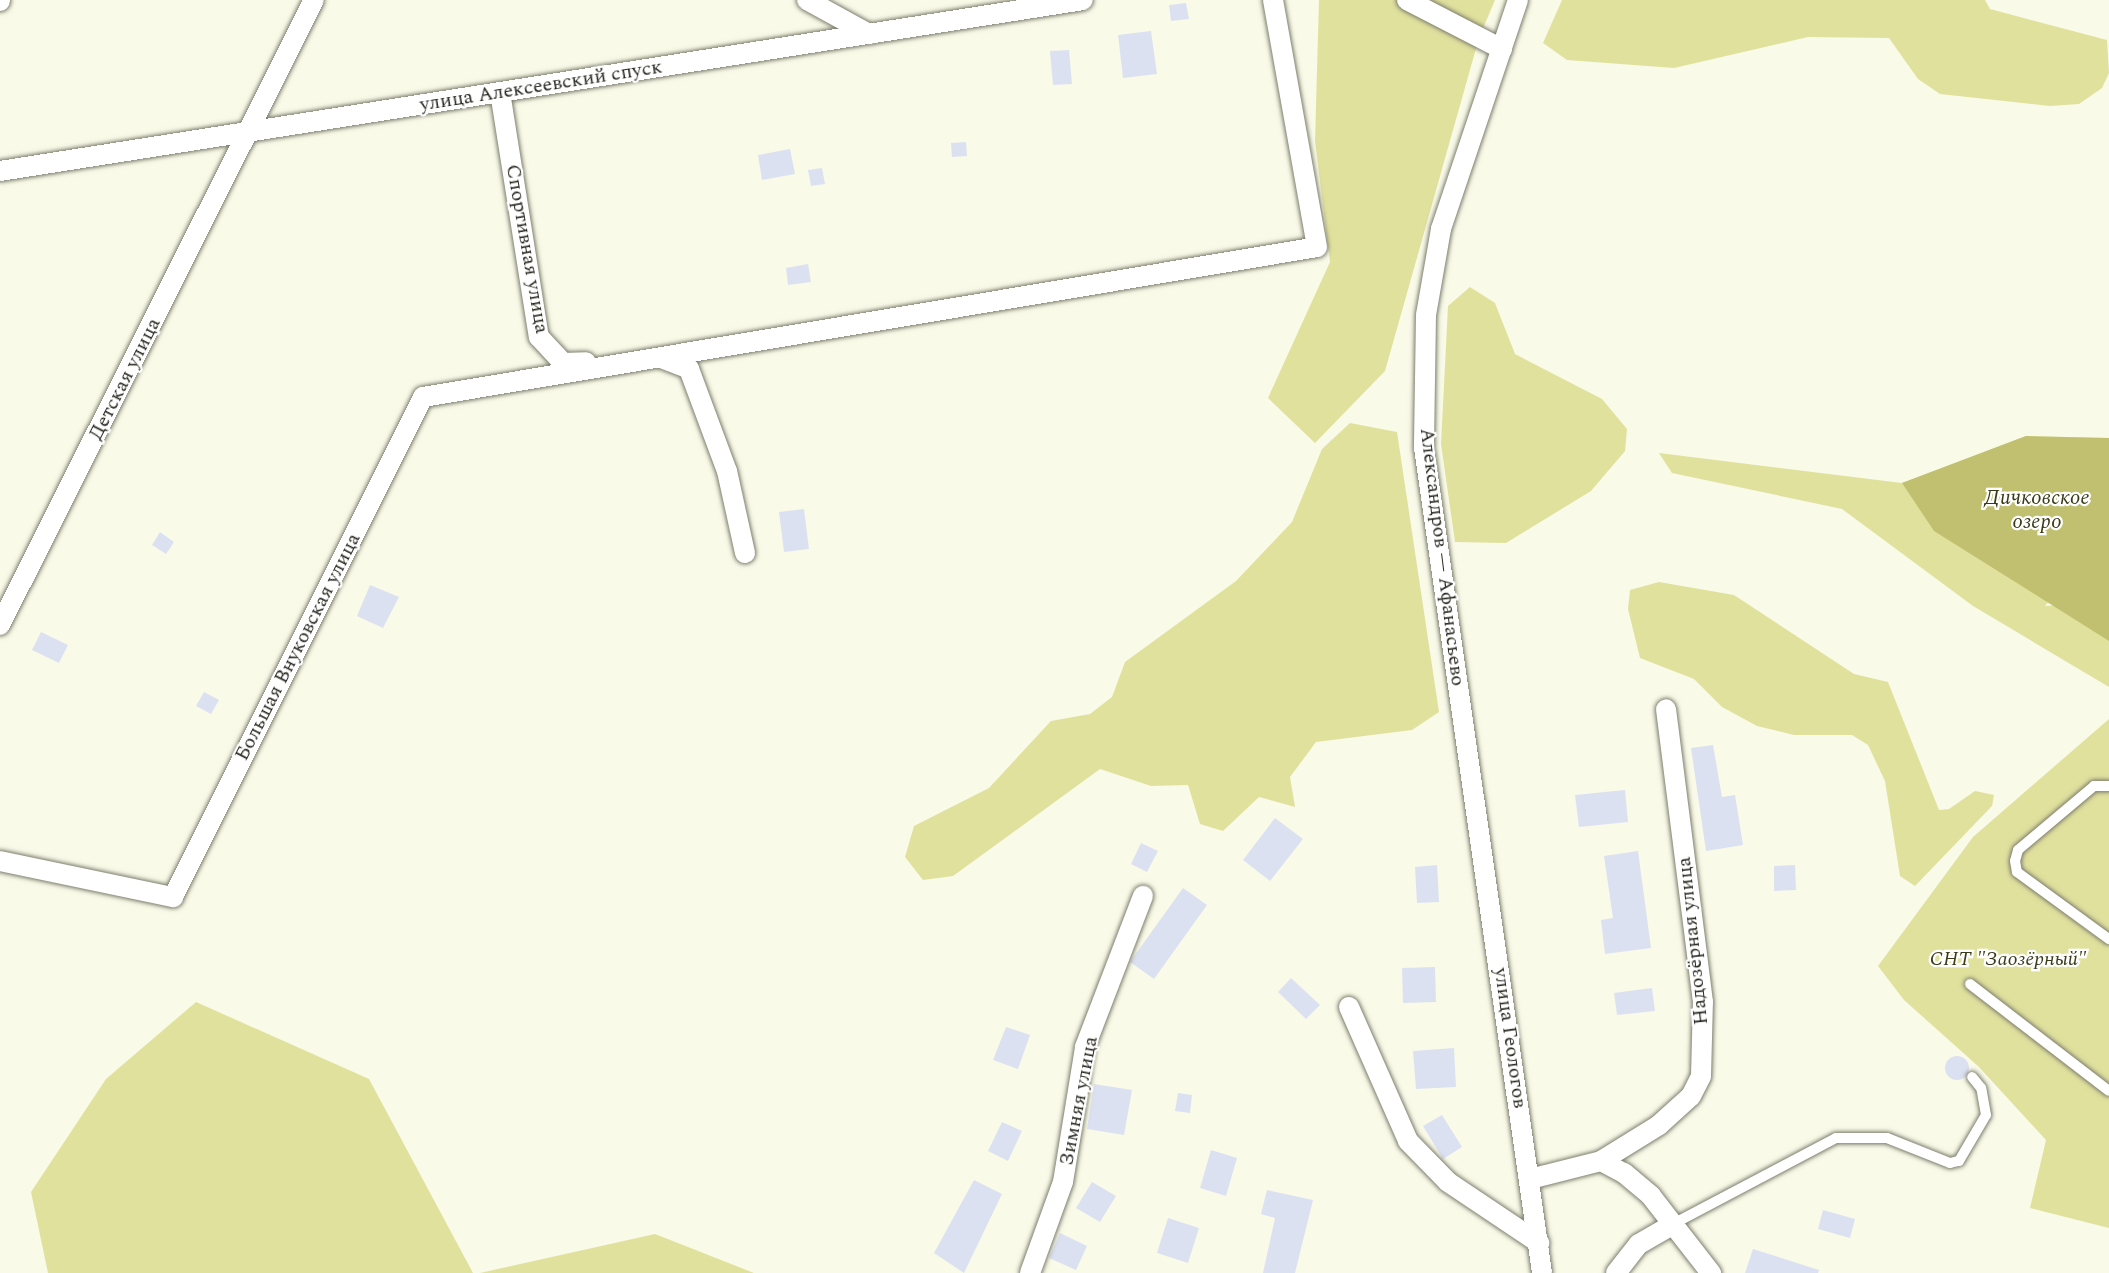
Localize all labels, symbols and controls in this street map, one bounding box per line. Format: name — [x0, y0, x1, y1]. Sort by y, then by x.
street label: улица Алексеевский спуск — [418, 55, 664, 117]
street label: Спортивная улица — [500, 163, 554, 335]
street label: Детская улица — [84, 314, 166, 444]
street label: Александров — Афанасьево — [1414, 427, 1470, 687]
water label: Дичковское озеро — [1984, 485, 2090, 535]
street label: Большая Внуковская улица — [230, 529, 366, 765]
street label: Надозёрная улица — [1672, 856, 1714, 1026]
park label: СНТ "Заозёрный" — [1930, 947, 2086, 971]
street label: улица Геологов — [1488, 966, 1532, 1110]
street label: Зимняя улица — [1055, 1034, 1103, 1168]

